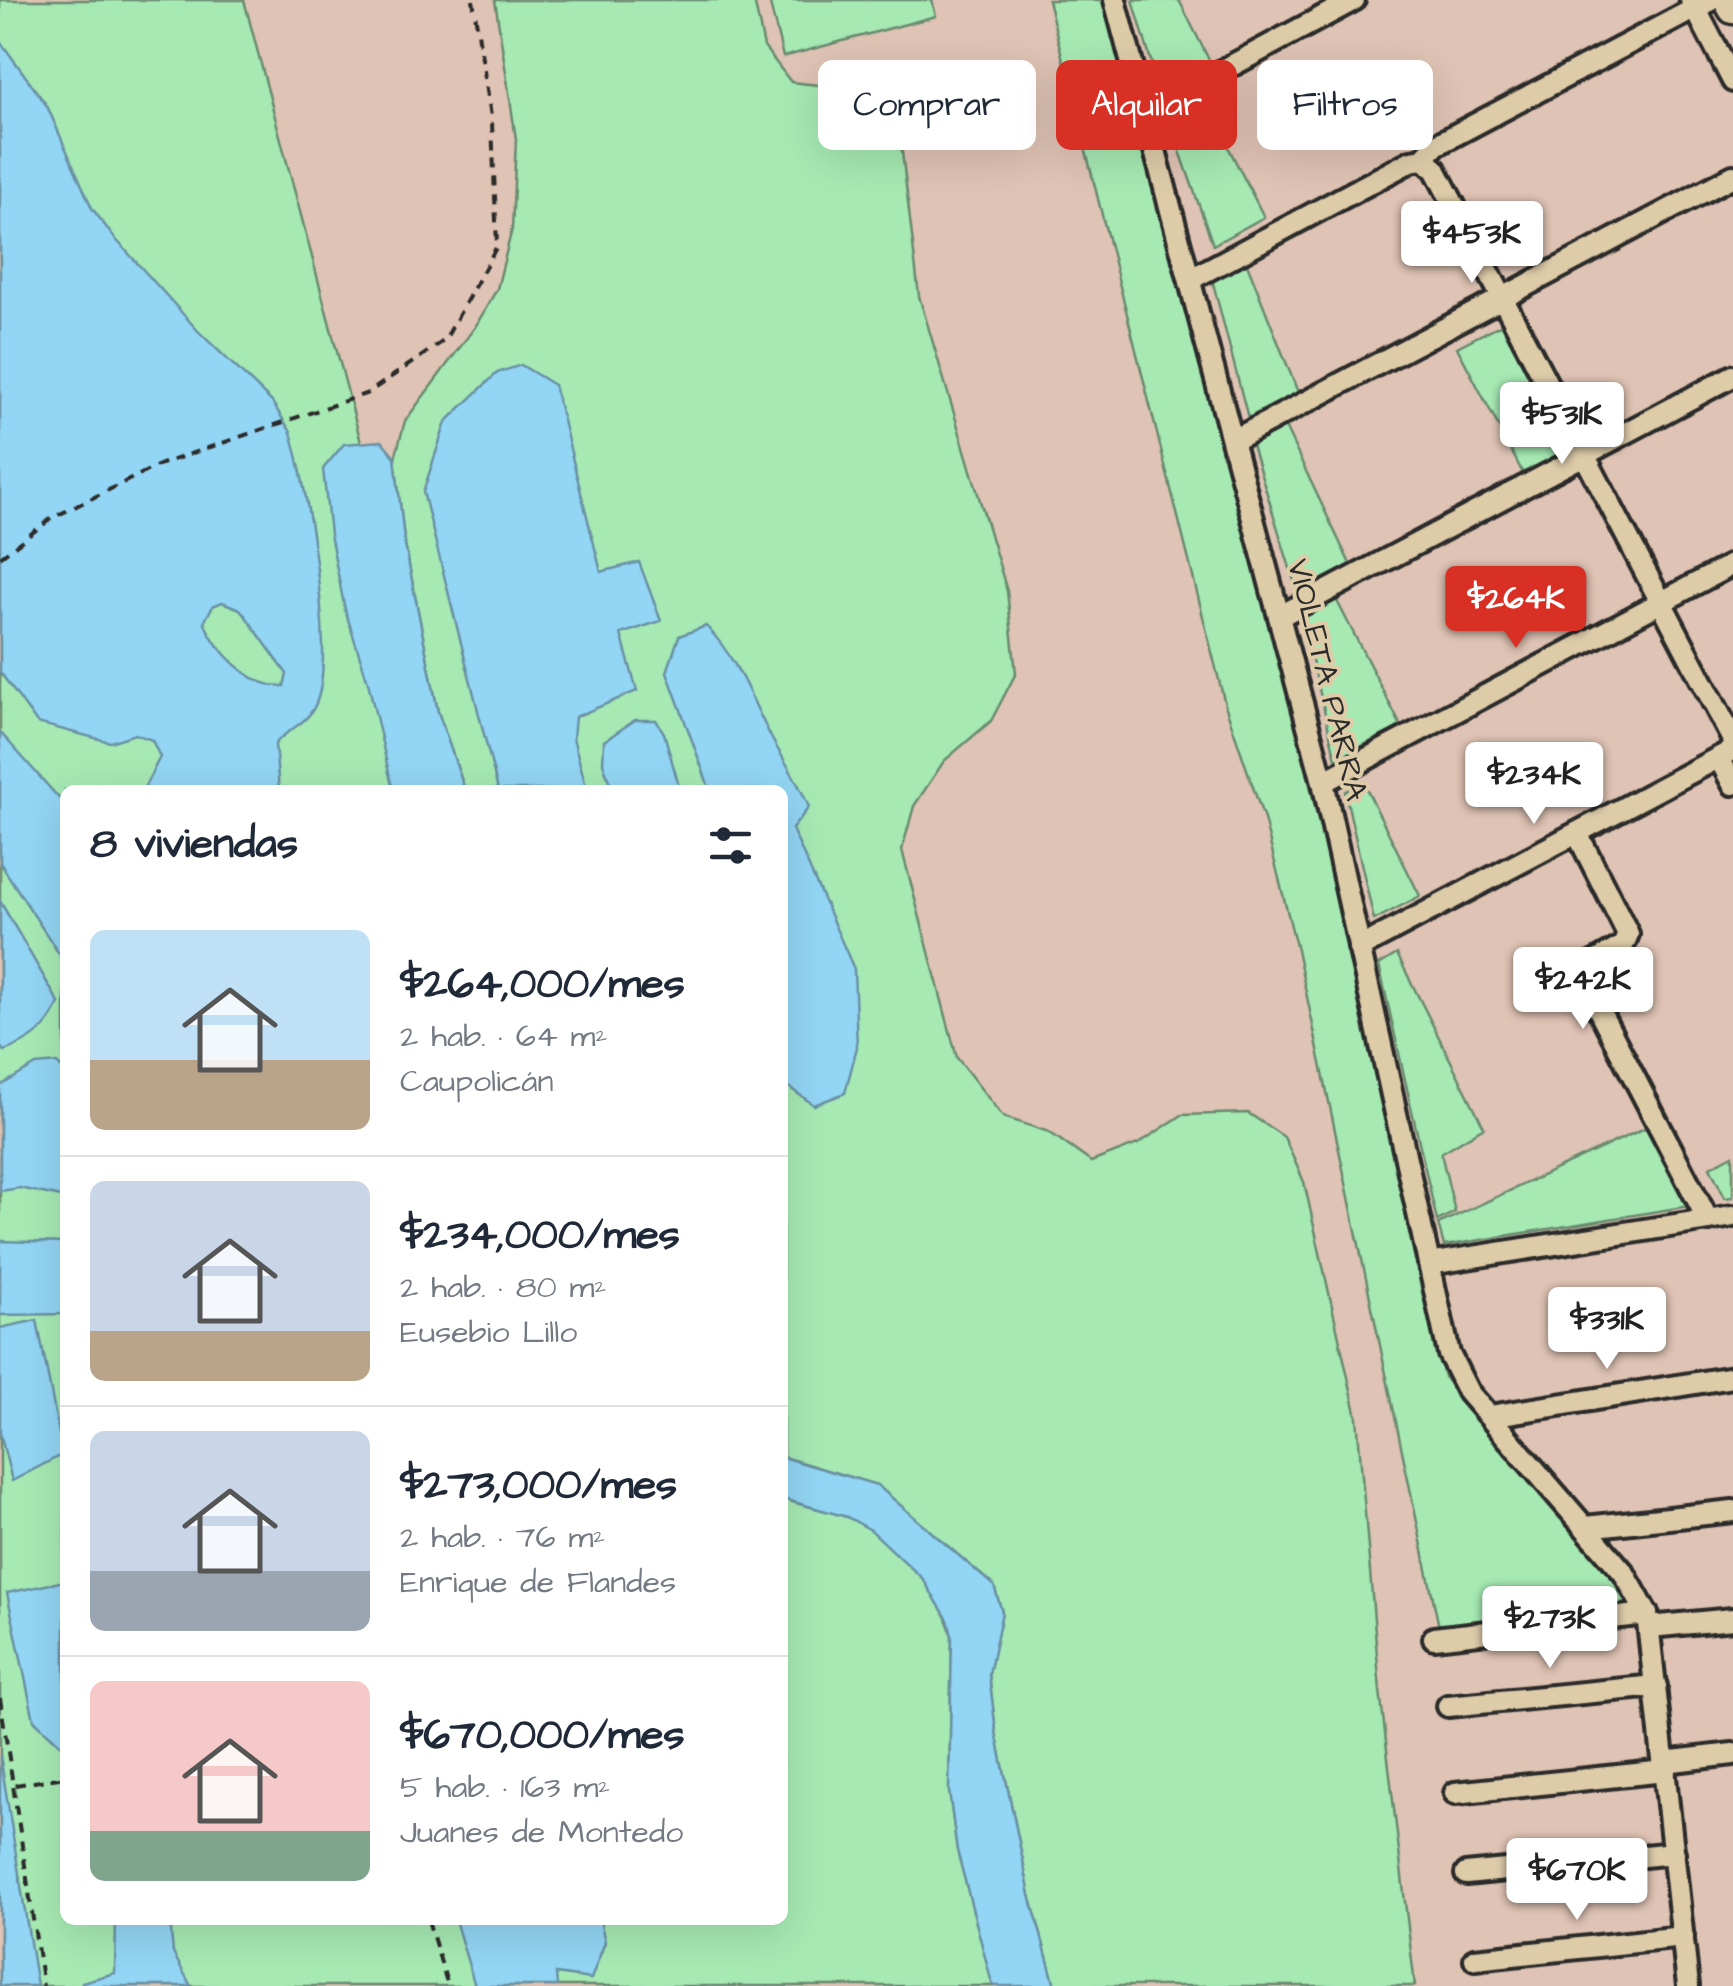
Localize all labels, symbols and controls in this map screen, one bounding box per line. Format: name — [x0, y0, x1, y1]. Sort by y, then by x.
chip: Comprar — [818, 60, 1036, 150]
chip: Alquilar — [1056, 60, 1237, 150]
chip: Filtros — [1257, 60, 1433, 150]
pin: $453K — [1402, 201, 1542, 286]
text: $453K — [1423, 211, 1521, 256]
pin: $531K — [1492, 382, 1632, 467]
text: $531K — [1522, 392, 1602, 437]
street label: VIOLETA PARRA — [1275, 554, 1379, 806]
pin: $264K — [1446, 566, 1586, 651]
text: $264K — [1467, 576, 1565, 621]
pin: $234K — [1464, 742, 1604, 827]
text: $234K — [1487, 752, 1581, 797]
text: 8 viviendas — [90, 816, 298, 874]
icon: filters — [703, 818, 758, 873]
pin: $242K — [1513, 947, 1653, 1032]
text: $264,000/mes — [400, 956, 685, 1014]
text: $242K — [1535, 957, 1631, 1002]
icon: home — [170, 970, 290, 1090]
text: 2 hab. · 64 m² — [400, 1014, 607, 1059]
text: Caupolicán — [400, 1059, 553, 1104]
text: $234,000/mes — [400, 1207, 680, 1265]
icon: home — [170, 1221, 290, 1341]
text: 2 hab. · 80 m² — [400, 1265, 607, 1310]
pin: $331K — [1537, 1287, 1677, 1372]
text: $331K — [1570, 1297, 1644, 1342]
text: Eusebio Lillo — [400, 1310, 577, 1355]
text: $273,000/mes — [400, 1457, 677, 1515]
icon: home — [170, 1471, 290, 1591]
text: 2 hab. · 76 m² — [400, 1515, 605, 1560]
text: Enrique de Flandes — [400, 1560, 676, 1605]
pin: $273K — [1480, 1586, 1620, 1671]
text: $273K — [1504, 1596, 1596, 1641]
text: $670,000/mes — [400, 1707, 685, 1765]
icon: home — [170, 1721, 290, 1841]
text: 5 hab. · 163 m² — [400, 1765, 610, 1810]
text: Juanes de Montedo — [400, 1810, 683, 1855]
pin: $670K — [1507, 1838, 1647, 1923]
text: $670K — [1528, 1848, 1626, 1893]

